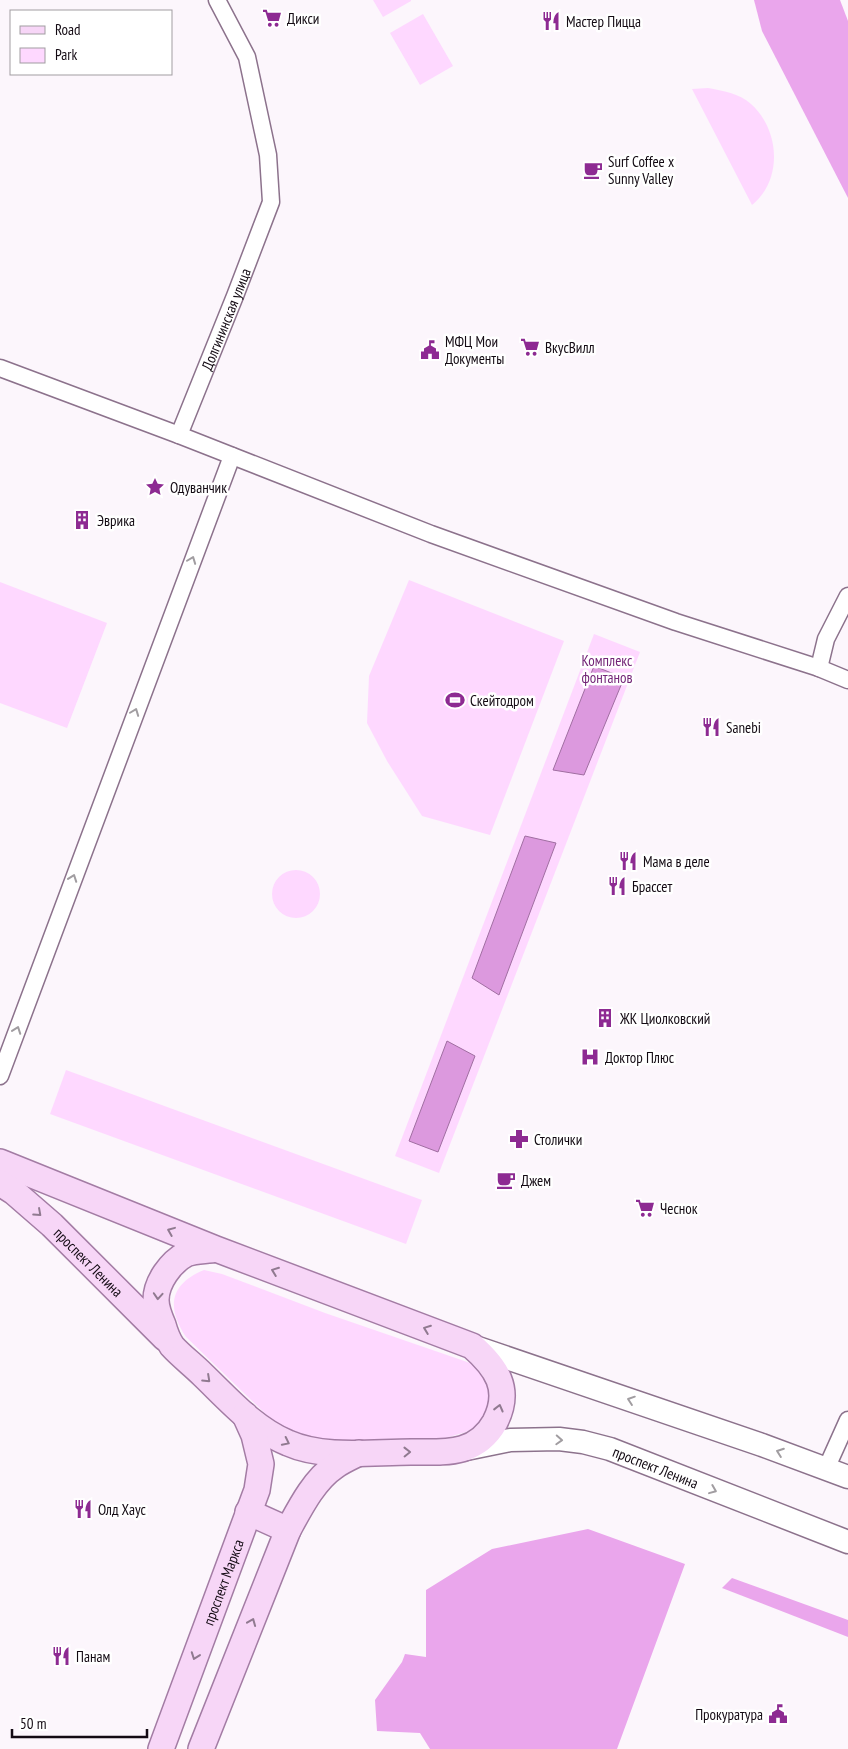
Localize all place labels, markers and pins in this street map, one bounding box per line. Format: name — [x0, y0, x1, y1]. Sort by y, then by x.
supermarket icon: Дикси — [261, 7, 283, 29]
place label: Дикси — [287, 9, 319, 28]
restaurant icon: Мастер Пицца — [540, 10, 562, 32]
place label: Мастер Пицца — [566, 12, 641, 31]
place label: Surf Coffee x Sunny Valley — [608, 152, 674, 188]
cafe icon: Surf Coffee x Sunny Valley — [582, 159, 604, 181]
place label: МФЦ Мои Документы — [445, 332, 504, 368]
supermarket icon: ВкусВилл — [519, 336, 541, 358]
place label: ВкусВилл — [545, 338, 595, 357]
public building icon: МФЦ Мои Документы — [419, 339, 441, 361]
place icon: Одуванчик — [144, 476, 166, 498]
place label: Одуванчик — [170, 478, 227, 497]
building icon: Эврика — [71, 509, 93, 531]
place label: Эврика — [97, 511, 135, 530]
sports icon: Скейтодром — [444, 689, 466, 711]
place label: Скейтодром — [470, 691, 534, 710]
restaurant icon: Sanebi — [700, 716, 722, 738]
place label: Sanebi — [726, 718, 761, 737]
restaurant icon: Мама в деле — [617, 850, 639, 872]
place label: Мама в деле — [643, 852, 710, 871]
restaurant icon: Брассет — [606, 875, 628, 897]
place label: Брассет — [632, 877, 673, 896]
building icon: ЖК Циолковский — [594, 1007, 616, 1029]
place label: ЖК Циолковский — [619, 1009, 710, 1028]
hospital icon: Доктор Плюс — [579, 1046, 601, 1068]
place label: Доктор Плюс — [605, 1048, 675, 1067]
pharmacy icon: Столички — [508, 1128, 530, 1150]
place label: Столички — [534, 1130, 582, 1149]
cafe icon: Джем — [495, 1169, 517, 1191]
place label: Джем — [521, 1171, 551, 1190]
supermarket icon: Чеснок — [634, 1197, 656, 1219]
place label: Чеснок — [660, 1199, 698, 1218]
restaurant icon: Олд Хаус — [72, 1498, 94, 1520]
place label: Олд Хаус — [98, 1500, 147, 1519]
restaurant icon: Панам — [50, 1645, 72, 1667]
place label: Панам — [76, 1647, 110, 1666]
public building icon: Прокуратура — [767, 1703, 789, 1725]
place label: Прокуратура — [695, 1705, 763, 1724]

